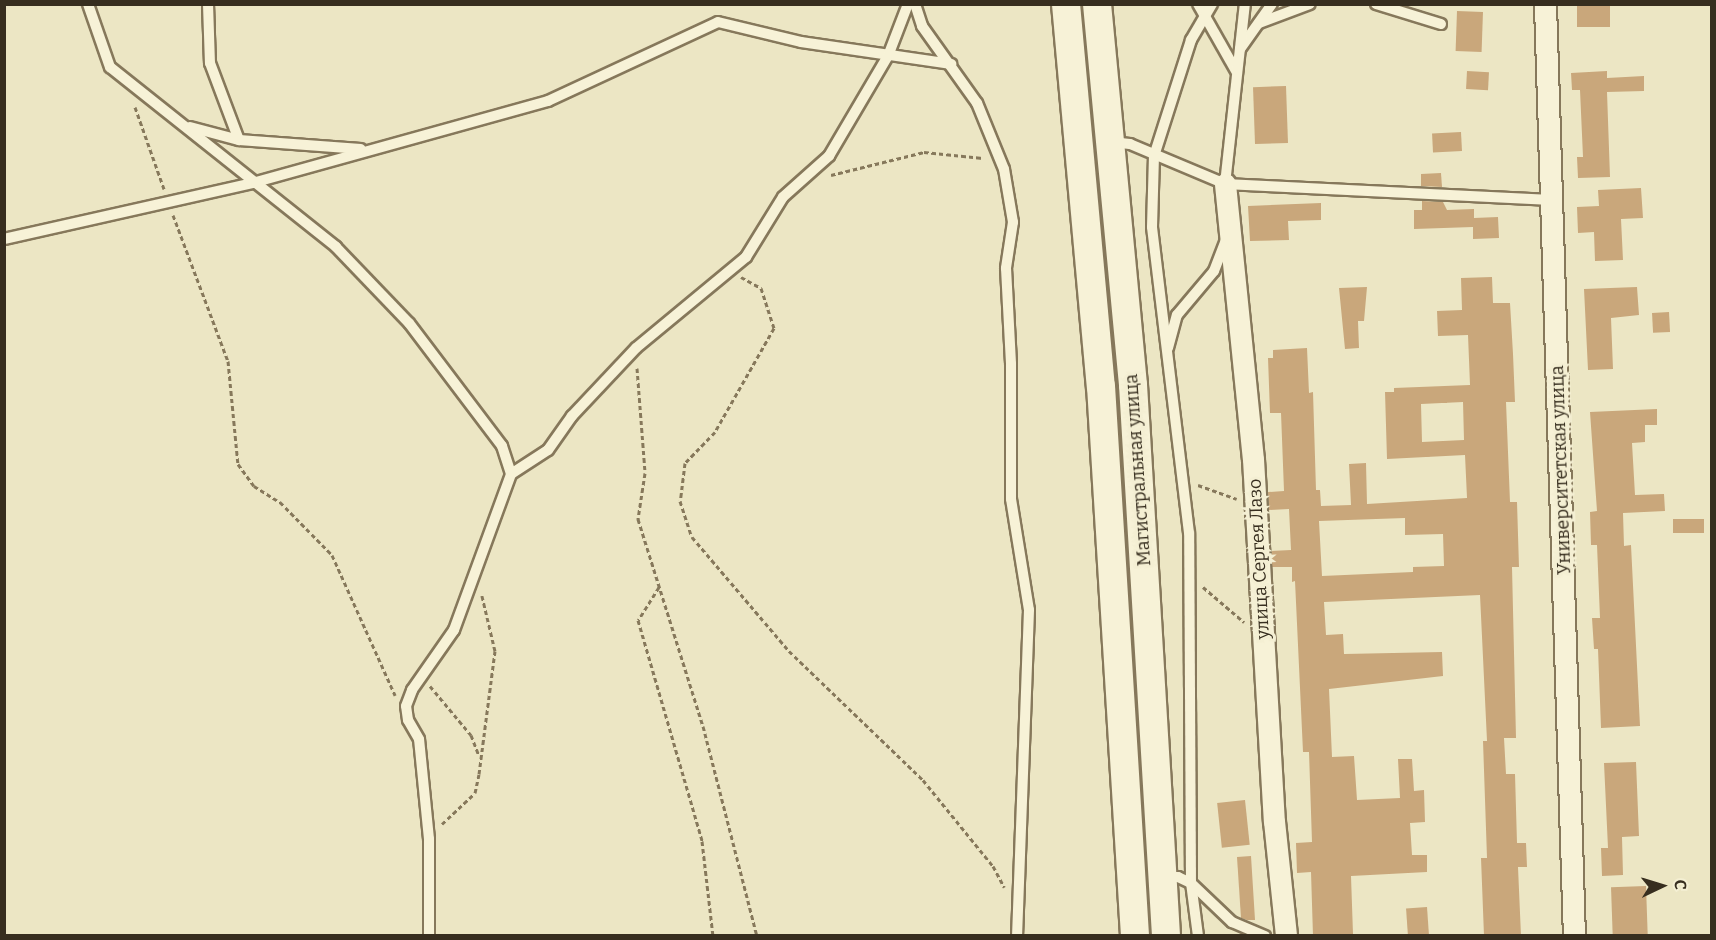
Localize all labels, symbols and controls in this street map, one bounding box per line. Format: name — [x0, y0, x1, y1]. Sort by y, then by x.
street label: Университетская улица — [1547, 365, 1575, 575]
street label: Магистральная улица — [1121, 373, 1155, 567]
street label: улица Сергея Лазо — [1244, 478, 1274, 640]
north arrow — [1632, 856, 1692, 916]
text: С — [1671, 879, 1690, 890]

